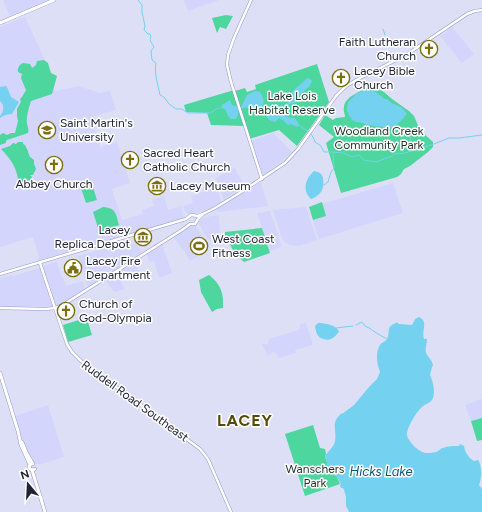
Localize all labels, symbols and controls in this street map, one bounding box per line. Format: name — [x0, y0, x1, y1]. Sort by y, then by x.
place label: Faith Lutheran Church — [339, 35, 416, 63]
church icon: Faith Lutheran Church — [419, 39, 439, 59]
place label: Lacey Bible Church — [354, 64, 415, 92]
church icon: Lacey Bible Church — [331, 68, 351, 88]
park label: Lake Lois Habitat Reserve — [249, 89, 335, 117]
place label: Saint Martin's University — [60, 116, 133, 144]
school or university icon: Saint Martin's University — [37, 120, 57, 140]
park label: Woodland Creek Community Park — [334, 124, 424, 152]
place label: Sacred Heart Catholic Church — [143, 146, 230, 174]
church icon: Sacred Heart Catholic Church — [120, 150, 140, 170]
church icon: Abbey Church — [44, 155, 64, 175]
museum icon: Lacey Museum — [147, 176, 167, 196]
place label: Abbey Church — [15, 177, 93, 191]
place label: Lacey Museum — [170, 179, 250, 193]
place label: Lacey Replica Depot — [54, 223, 131, 251]
museum icon: Lacey Replica Depot — [133, 227, 153, 247]
place label: West Coast Fitness — [212, 232, 275, 260]
sports icon: West Coast Fitness — [189, 236, 209, 256]
place label: Lacey Fire Department — [86, 254, 151, 282]
public building icon: Lacey Fire Department — [63, 258, 83, 278]
place label: Church of God-Olympia — [79, 297, 152, 325]
church icon: Church of God-Olympia — [56, 301, 76, 321]
street label: Ruddell Road Southeast — [79, 358, 192, 445]
district label: LACEY — [217, 411, 273, 430]
park label: Wanschers Park — [286, 462, 345, 490]
north arrow — [8, 464, 48, 504]
water label: Hicks Lake — [349, 464, 413, 479]
text: N — [19, 467, 31, 482]

